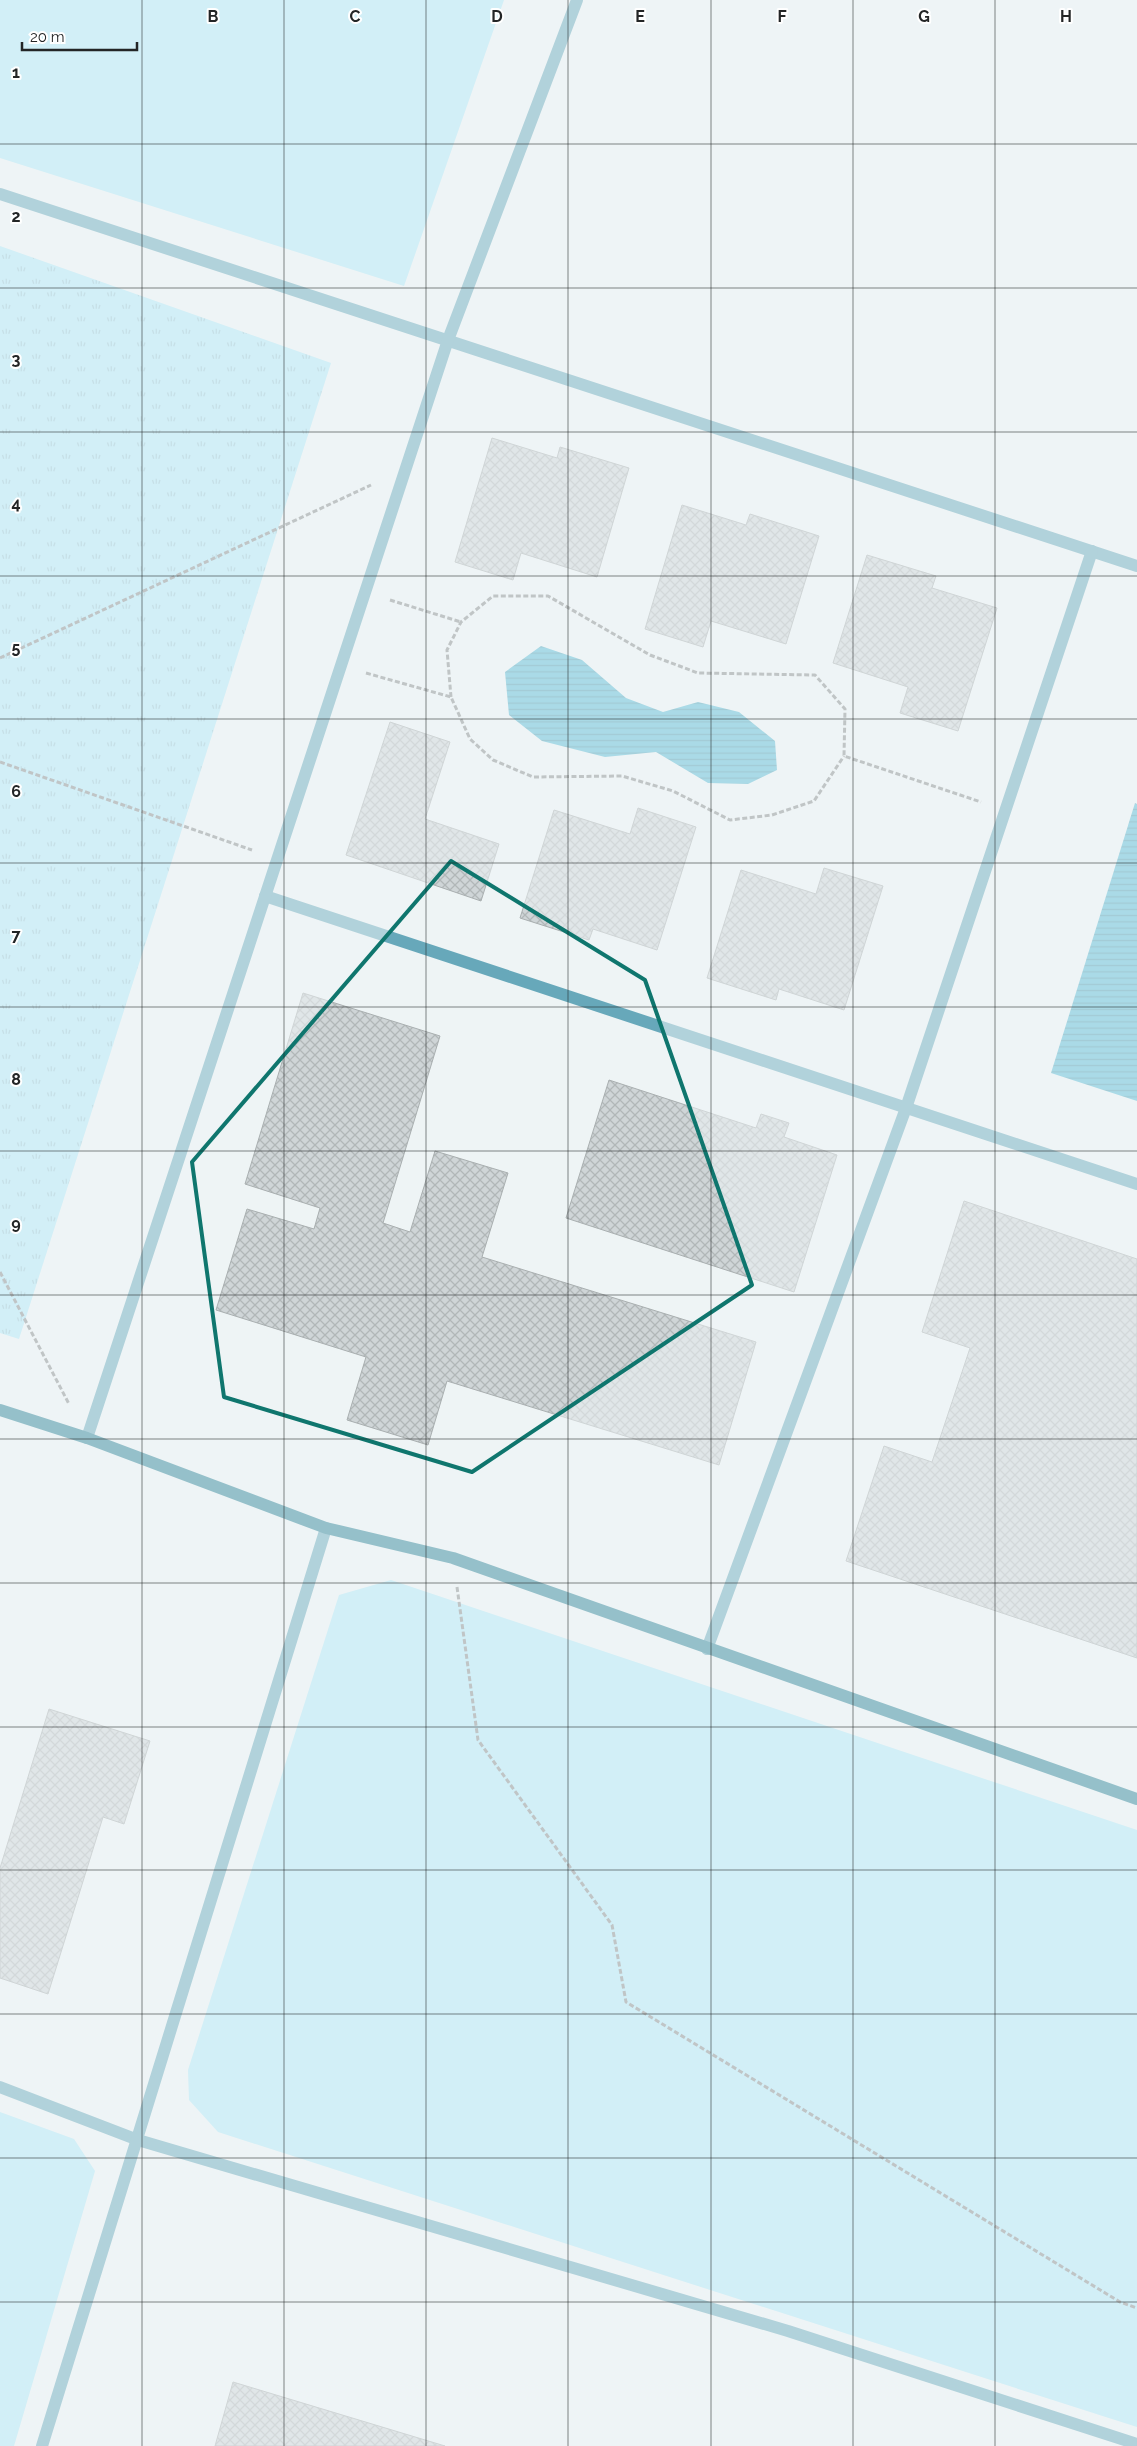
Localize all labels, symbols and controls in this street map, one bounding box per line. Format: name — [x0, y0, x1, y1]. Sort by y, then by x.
text: B — [208, 7, 219, 26]
text: C — [350, 7, 361, 26]
text: D — [491, 7, 503, 26]
text: E — [635, 7, 645, 26]
text: F — [777, 7, 787, 26]
text: G — [918, 7, 930, 26]
text: H — [1060, 7, 1072, 26]
scale bar — [22, 20, 138, 52]
text: 20 m — [30, 28, 65, 46]
text: 1 — [12, 63, 20, 82]
text: 2 — [11, 207, 21, 226]
text: 3 — [12, 350, 21, 369]
text: 4 — [11, 494, 21, 513]
text: 5 — [12, 638, 21, 657]
text: 6 — [11, 782, 21, 801]
text: 7 — [12, 926, 21, 945]
text: 8 — [11, 1070, 21, 1089]
text: 9 — [11, 1214, 21, 1233]

